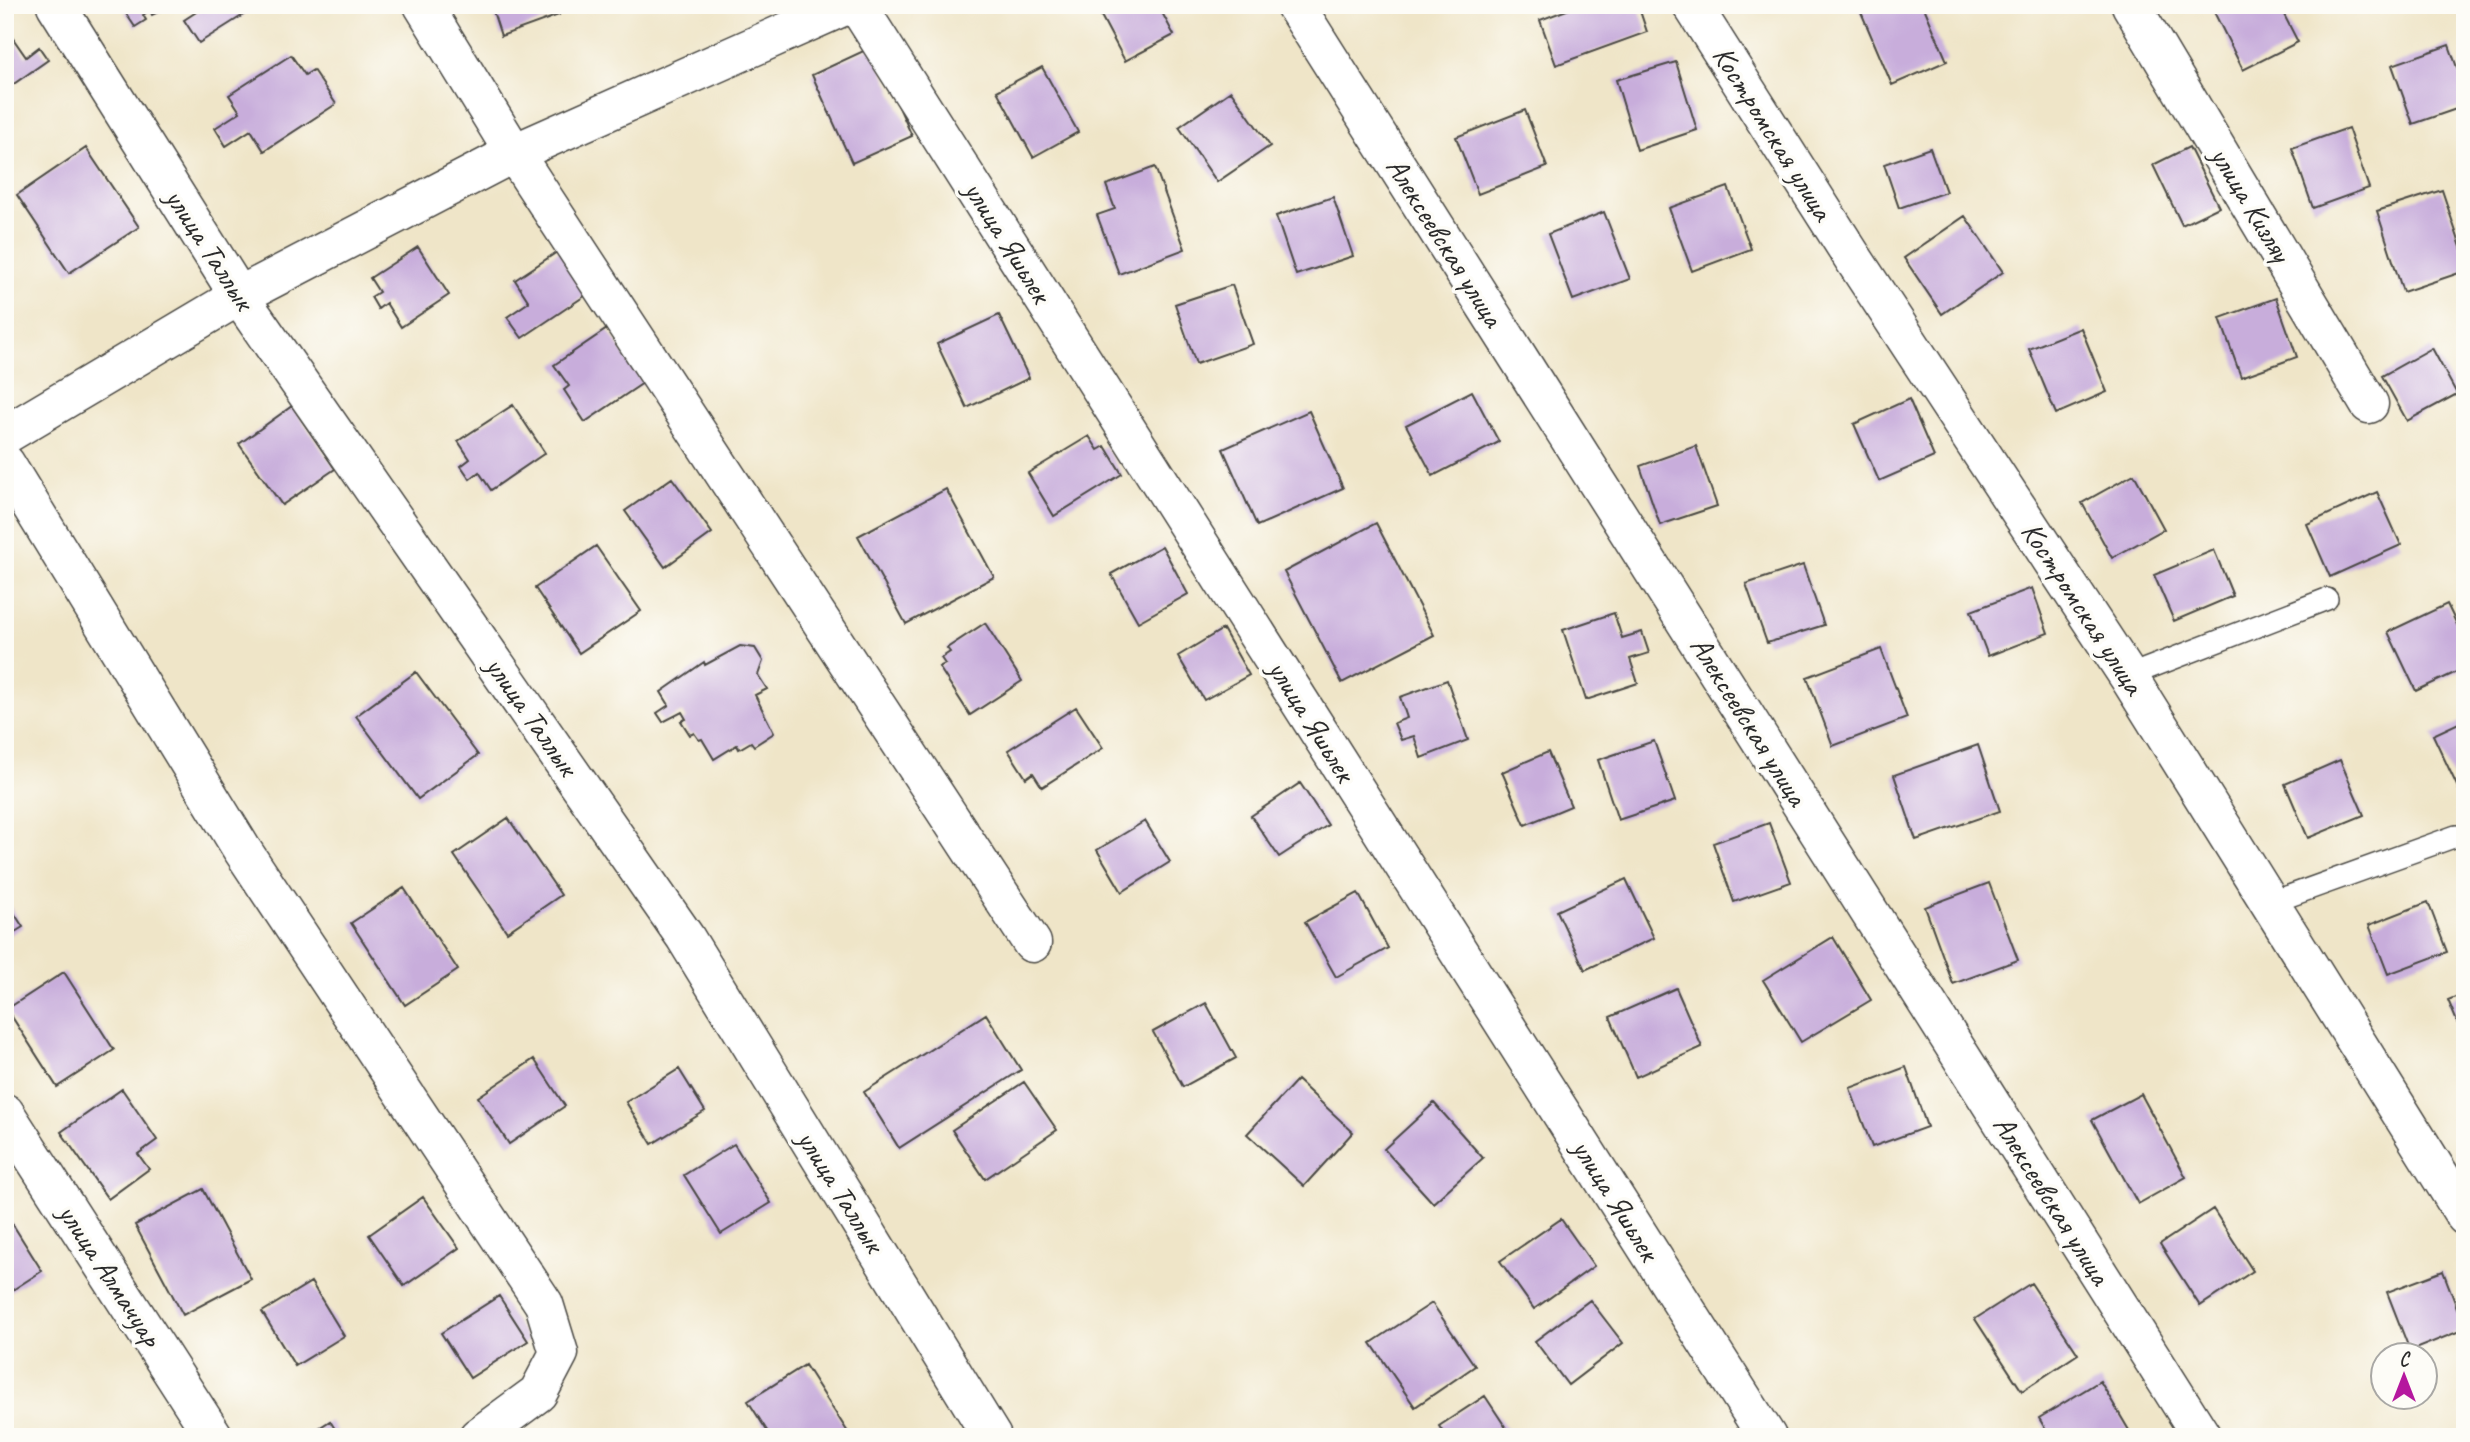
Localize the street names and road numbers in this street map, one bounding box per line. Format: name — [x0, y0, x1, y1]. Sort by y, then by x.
street label: Костромская улица — [1704, 39, 1843, 229]
street label: улица Кизляу — [2201, 138, 2302, 271]
street label: Алексеевская улица — [1378, 150, 1513, 335]
street label: улица Яшьлек — [955, 172, 1062, 312]
street label: улица Таллык — [156, 179, 265, 319]
street label: Костромская улица — [2013, 514, 2154, 703]
street label: Алексеевская улица — [1682, 629, 1817, 814]
street label: улица Таллык — [476, 647, 589, 785]
street label: улица Яшьлек — [1259, 651, 1366, 791]
street label: Алексеевская улица — [1985, 1108, 2120, 1293]
street label: улица Таллык — [787, 1121, 895, 1262]
street label: улица Яшьлек — [1563, 1130, 1670, 1270]
street label: улица Алмачуар — [49, 1195, 171, 1355]

